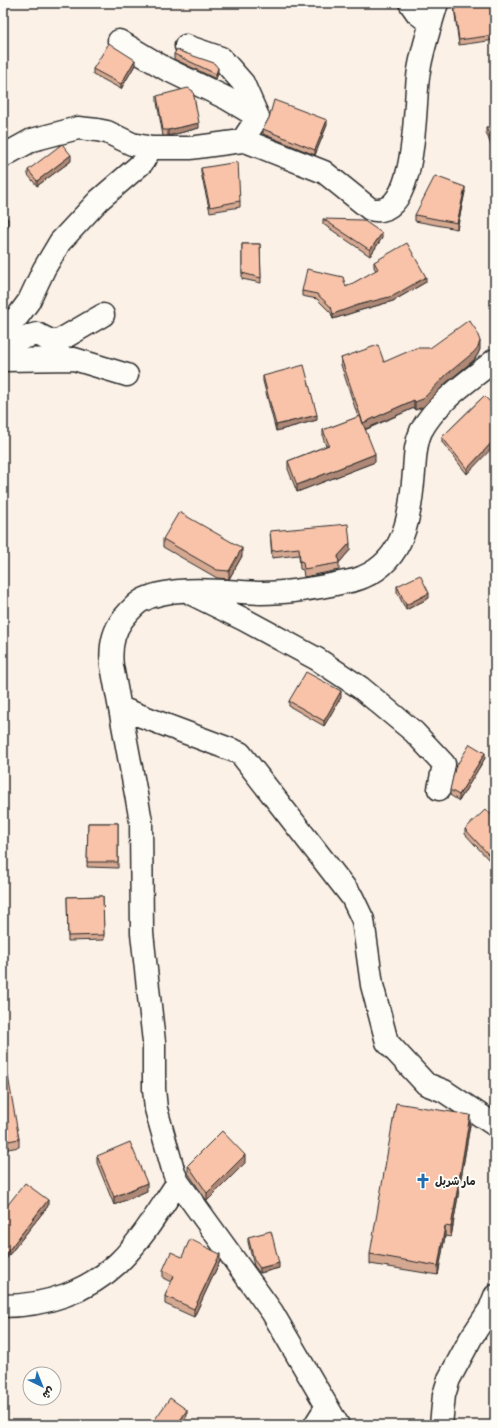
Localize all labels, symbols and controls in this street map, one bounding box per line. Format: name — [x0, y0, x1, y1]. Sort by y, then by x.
church icon: مار شربل — [414, 1172, 432, 1190]
place label: مار شربل — [435, 1174, 476, 1188]
north arrow — [22, 1366, 62, 1406]
text: ش — [40, 1384, 58, 1403]

